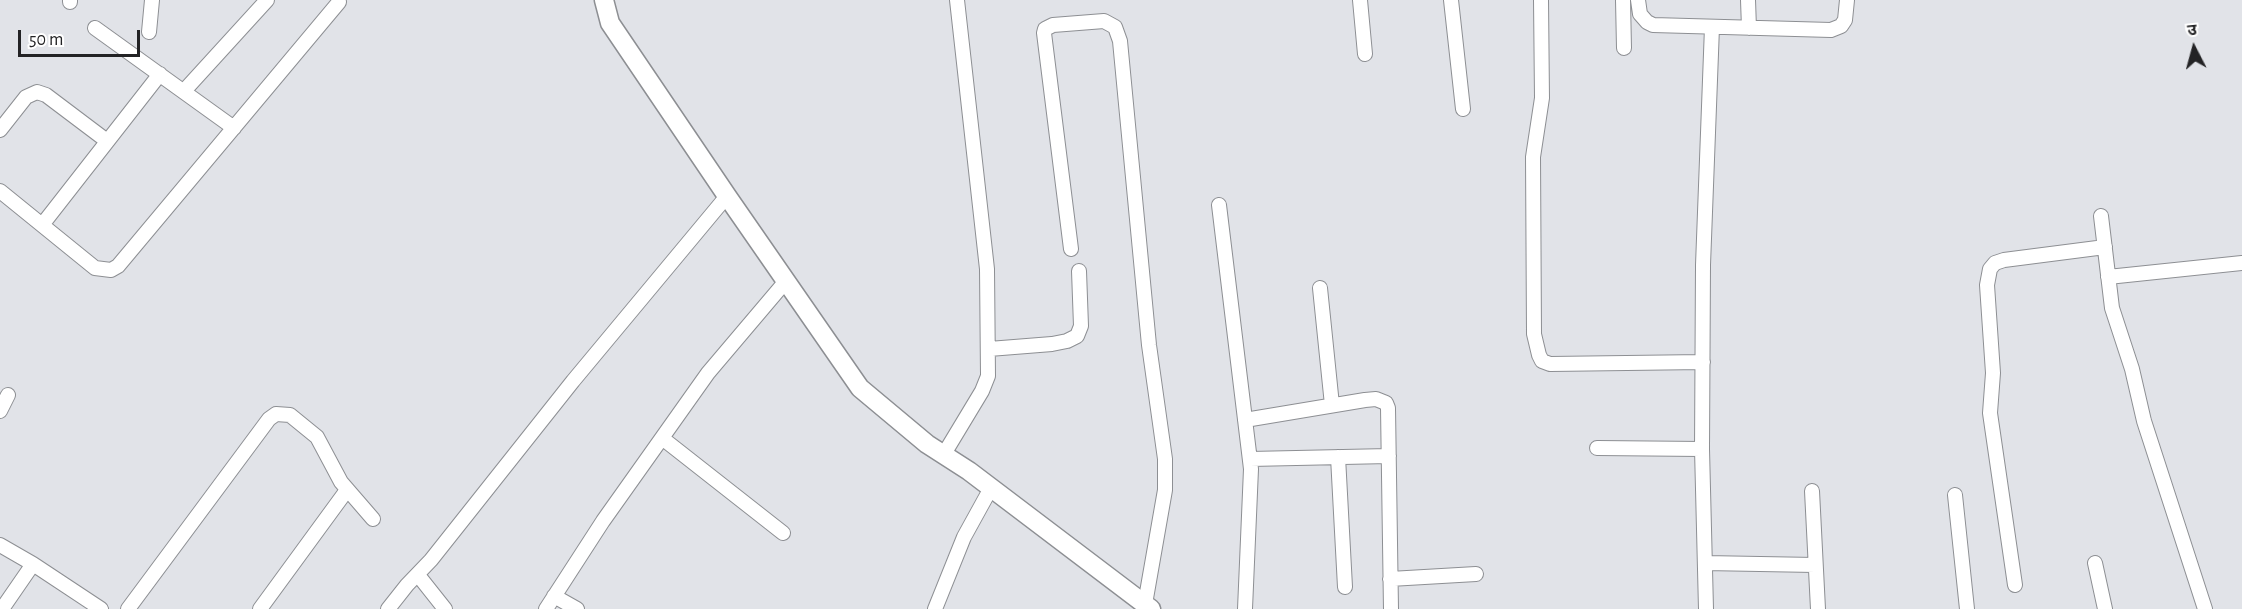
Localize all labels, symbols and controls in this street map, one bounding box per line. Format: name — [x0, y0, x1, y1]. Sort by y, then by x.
scale bar — [21, 18, 142, 56]
north arrow — [2164, 18, 2224, 78]
text: उ — [2187, 22, 2198, 39]
text: 50 m — [29, 31, 63, 49]

